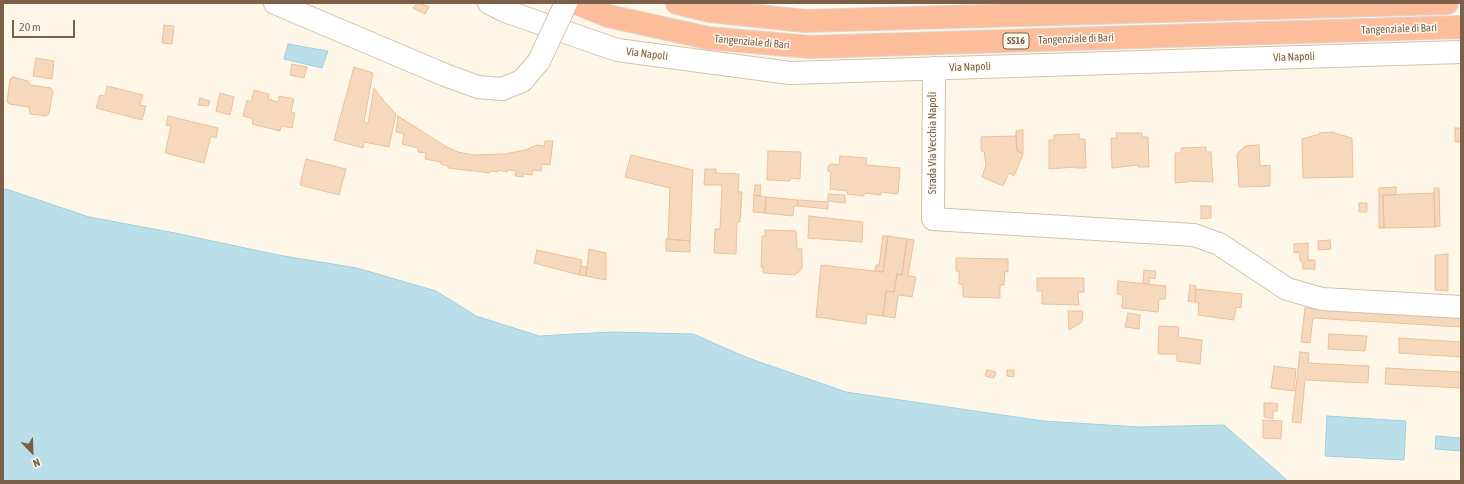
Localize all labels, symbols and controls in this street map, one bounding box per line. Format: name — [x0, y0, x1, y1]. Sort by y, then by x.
scale bar — [14, 12, 77, 38]
text: 20 m — [19, 20, 41, 34]
street label: Tangenziale di Bari — [1361, 21, 1437, 37]
street label: Tangenziale di Bari — [1038, 31, 1114, 47]
street label: Tangenziale di Bari — [714, 32, 790, 52]
road number: SS16 — [1003, 33, 1029, 49]
street label: Via Napoli — [625, 45, 669, 63]
street label: Via Napoli — [1273, 50, 1315, 64]
street label: Via Napoli — [949, 60, 991, 74]
street label: Strada Via Vecchia Napoli — [926, 92, 940, 194]
north arrow — [12, 432, 52, 472]
text: N — [31, 456, 42, 470]

